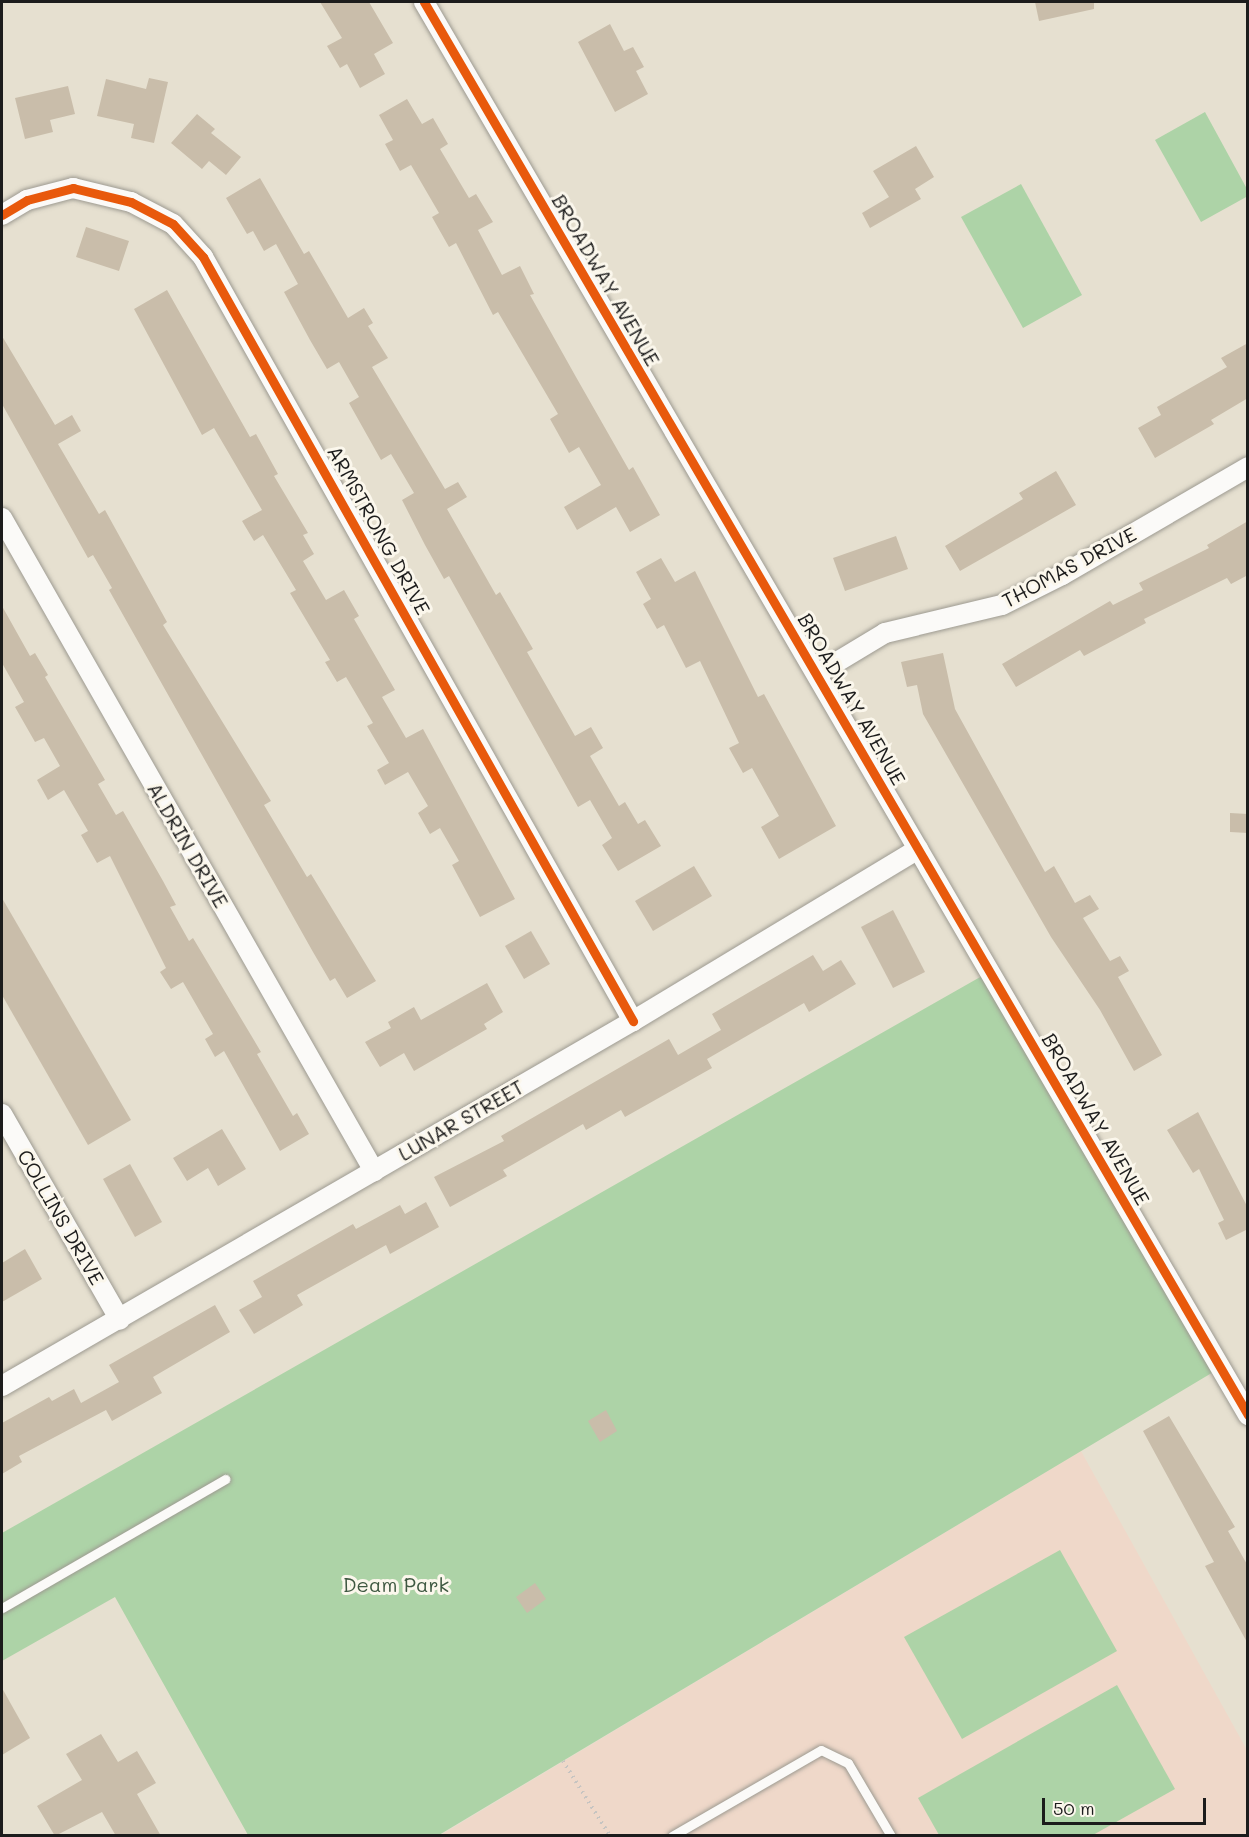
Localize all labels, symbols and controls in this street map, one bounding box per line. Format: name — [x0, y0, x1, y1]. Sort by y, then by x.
street label: BROADWAY AVENUE — [547, 190, 665, 370]
street label: ARMSTRONG DRIVE — [323, 441, 435, 619]
street label: THOMAS DRIVE — [998, 522, 1140, 612]
street label: BROADWAY AVENUE — [793, 609, 911, 789]
street label: ALDRIN DRIVE — [142, 778, 234, 912]
street label: BROADWAY AVENUE — [1037, 1029, 1155, 1209]
street label: LUNAR STREET — [394, 1074, 528, 1166]
street label: COLLINS DRIVE — [13, 1145, 109, 1289]
park label: Deam Park — [343, 1572, 449, 1596]
scale bar — [1045, 1786, 1208, 1824]
text: 50 m — [1053, 1796, 1095, 1820]

